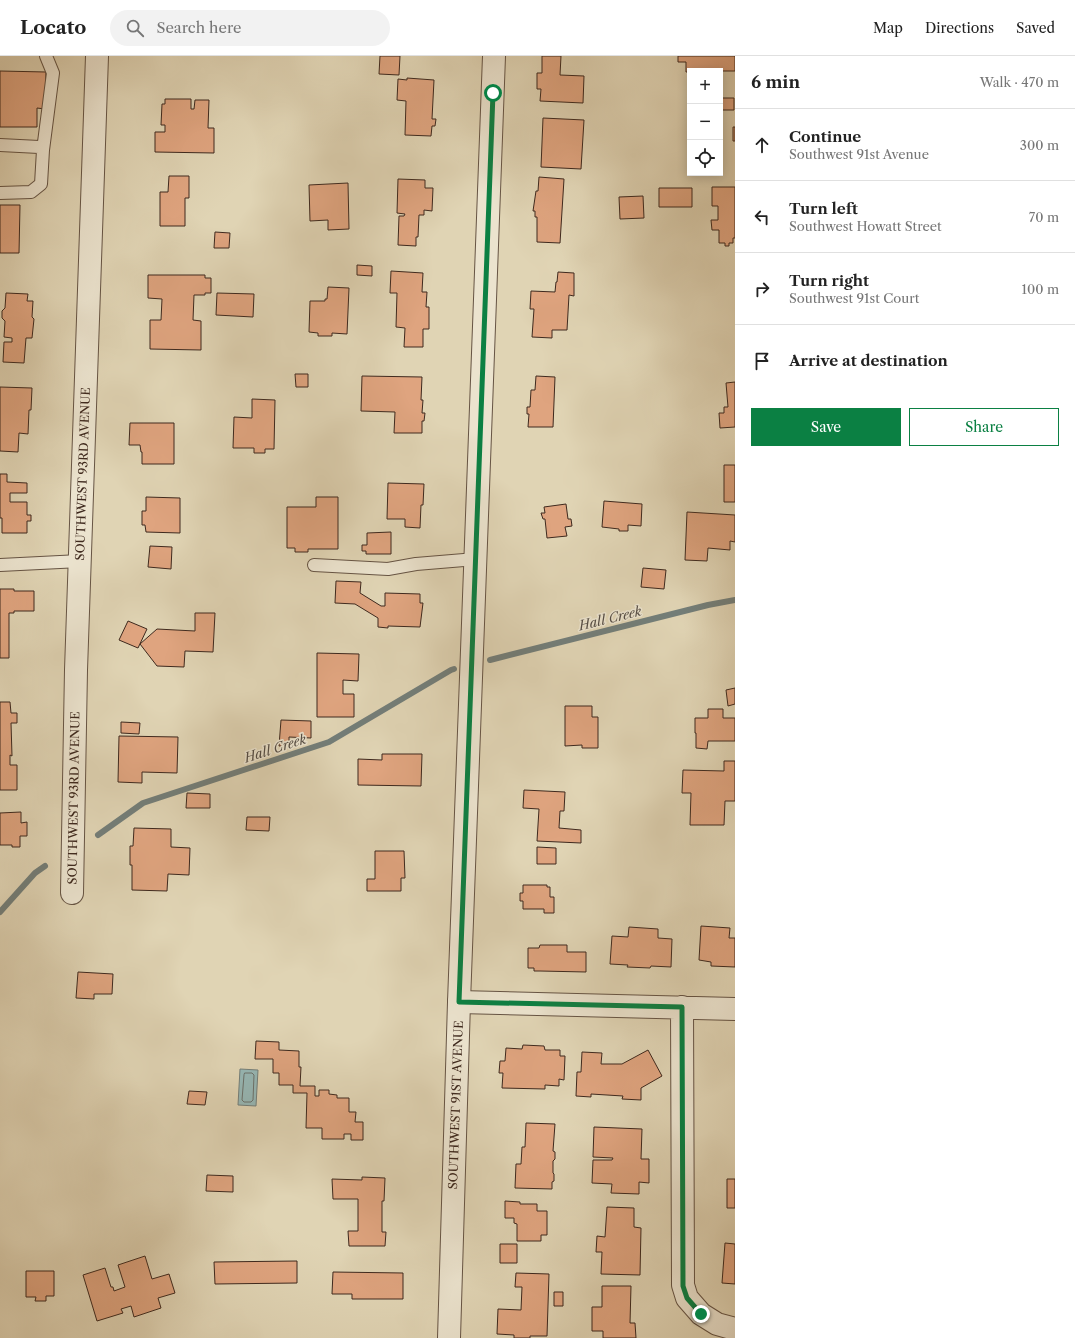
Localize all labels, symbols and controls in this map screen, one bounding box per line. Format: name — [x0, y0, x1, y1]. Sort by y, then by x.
search box — [110, 10, 390, 46]
text: Locato — [20, 16, 86, 39]
icon: search — [124, 17, 146, 39]
text: Search here — [156, 18, 241, 37]
text: Map — [873, 19, 903, 37]
text: Directions — [925, 19, 994, 37]
text: Saved — [1016, 19, 1055, 37]
map controls — [687, 68, 723, 176]
button: + — [687, 68, 723, 104]
text: 6 min — [751, 72, 800, 92]
text: Walk · 470 m — [980, 74, 1059, 90]
route start — [484, 84, 502, 102]
button: − — [687, 104, 723, 140]
text: Continue — [789, 127, 861, 146]
icon: ahead — [751, 134, 773, 156]
text: 300 m — [1020, 137, 1059, 153]
button: locate — [687, 140, 723, 176]
text: Southwest 91st Avenue — [789, 146, 929, 162]
text: Turn left — [789, 199, 858, 218]
icon: left — [751, 206, 773, 228]
text: 70 m — [1029, 209, 1059, 225]
text: Southwest Howatt Street — [789, 218, 942, 234]
text: Turn right — [789, 271, 869, 290]
icon: right — [751, 278, 773, 300]
text: 100 m — [1021, 281, 1059, 297]
text: Southwest 91st Court — [789, 290, 919, 306]
icon: arrive — [751, 350, 773, 372]
text: Arrive at destination — [789, 351, 948, 370]
street label: SOUTHWEST 93RD AVENUE — [72, 387, 93, 561]
button: Save — [751, 408, 901, 446]
button: Share — [909, 408, 1059, 446]
water label: Hall Creek — [576, 602, 643, 634]
street label: SOUTHWEST 93RD AVENUE — [64, 711, 83, 885]
water label: Hall Creek — [241, 730, 308, 766]
street label: SOUTHWEST 91ST AVENUE — [445, 1020, 466, 1190]
route end — [692, 1305, 710, 1323]

